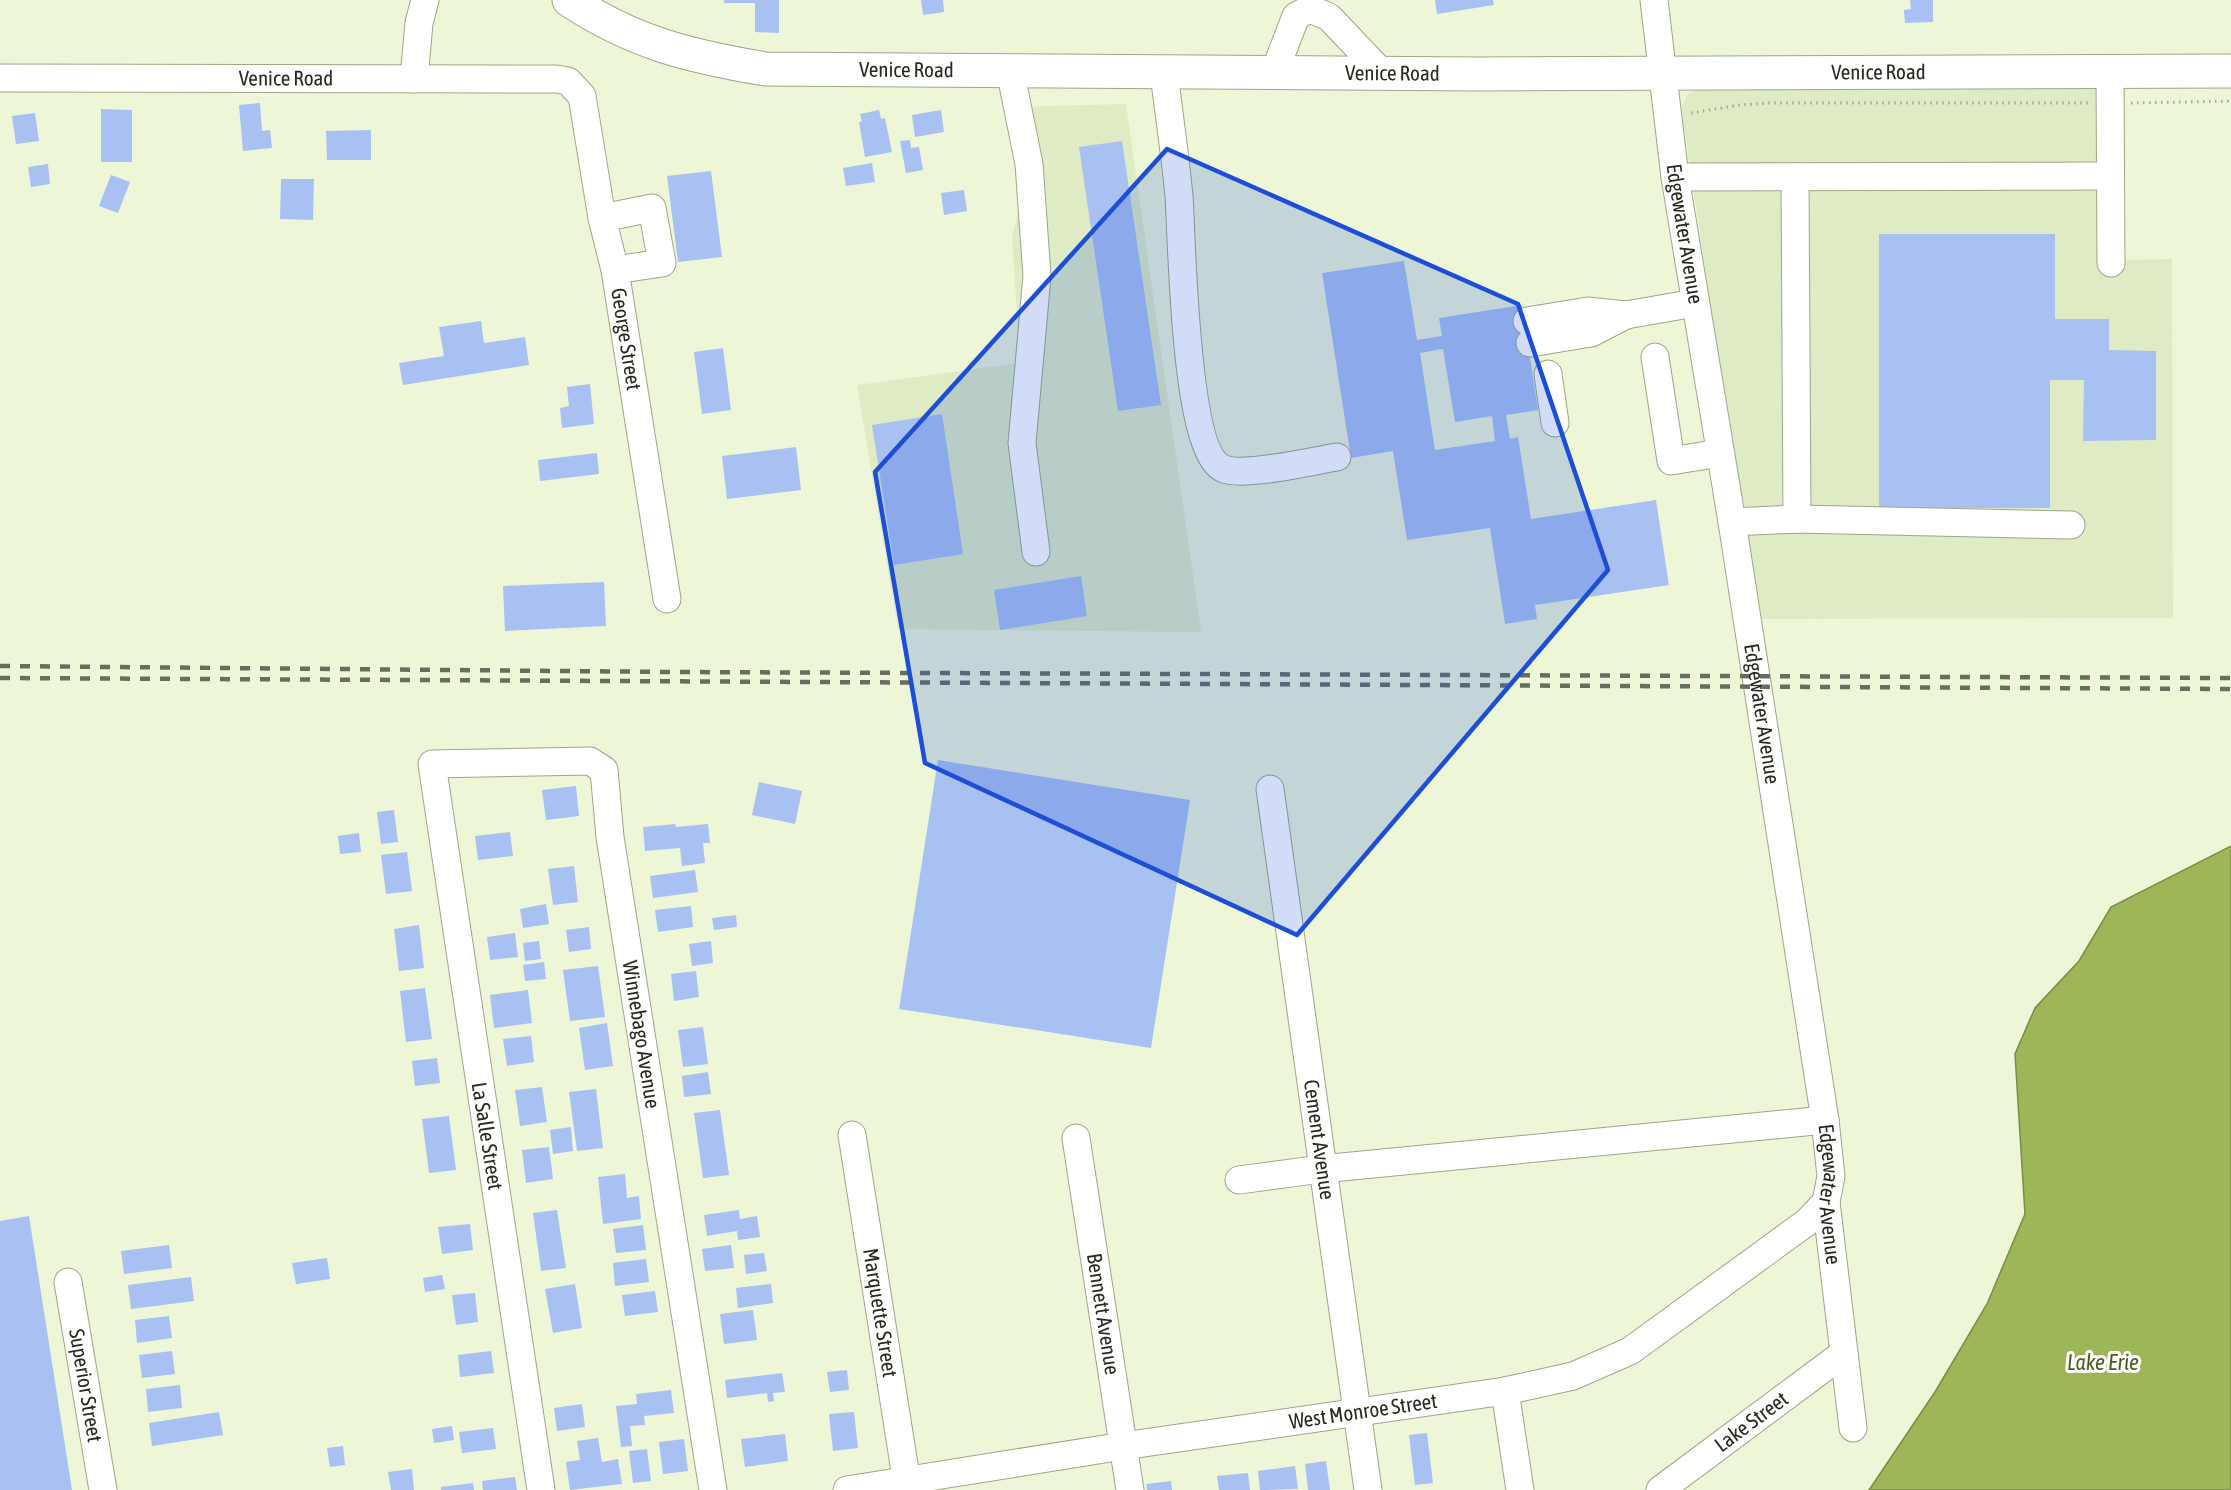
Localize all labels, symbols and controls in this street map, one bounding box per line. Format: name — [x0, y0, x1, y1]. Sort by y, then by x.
street label: Venice Road — [859, 57, 954, 81]
street label: Venice Road — [1831, 59, 1926, 84]
street label: Venice Road — [1345, 60, 1440, 85]
street label: Venice Road — [239, 65, 333, 90]
street label: Edgewater Avenue — [1663, 162, 1709, 306]
street label: George Street — [607, 286, 647, 392]
street label: Edgewater Avenue — [1740, 642, 1786, 785]
street label: Winnebago Avenue — [619, 959, 666, 1110]
street label: Cement Avenue — [1300, 1078, 1340, 1201]
street label: La Salle Street — [468, 1080, 508, 1191]
street label: Edgewater Avenue — [1814, 1123, 1846, 1266]
street label: Marquette Street — [859, 1246, 903, 1379]
street label: Bennett Avenue — [1083, 1251, 1125, 1376]
street label: Superior Street — [65, 1327, 108, 1444]
water label: Lake Erie — [2067, 1349, 2139, 1375]
street label: Lake Street — [1709, 1386, 1792, 1456]
street label: West Monroe Street — [1287, 1388, 1439, 1433]

